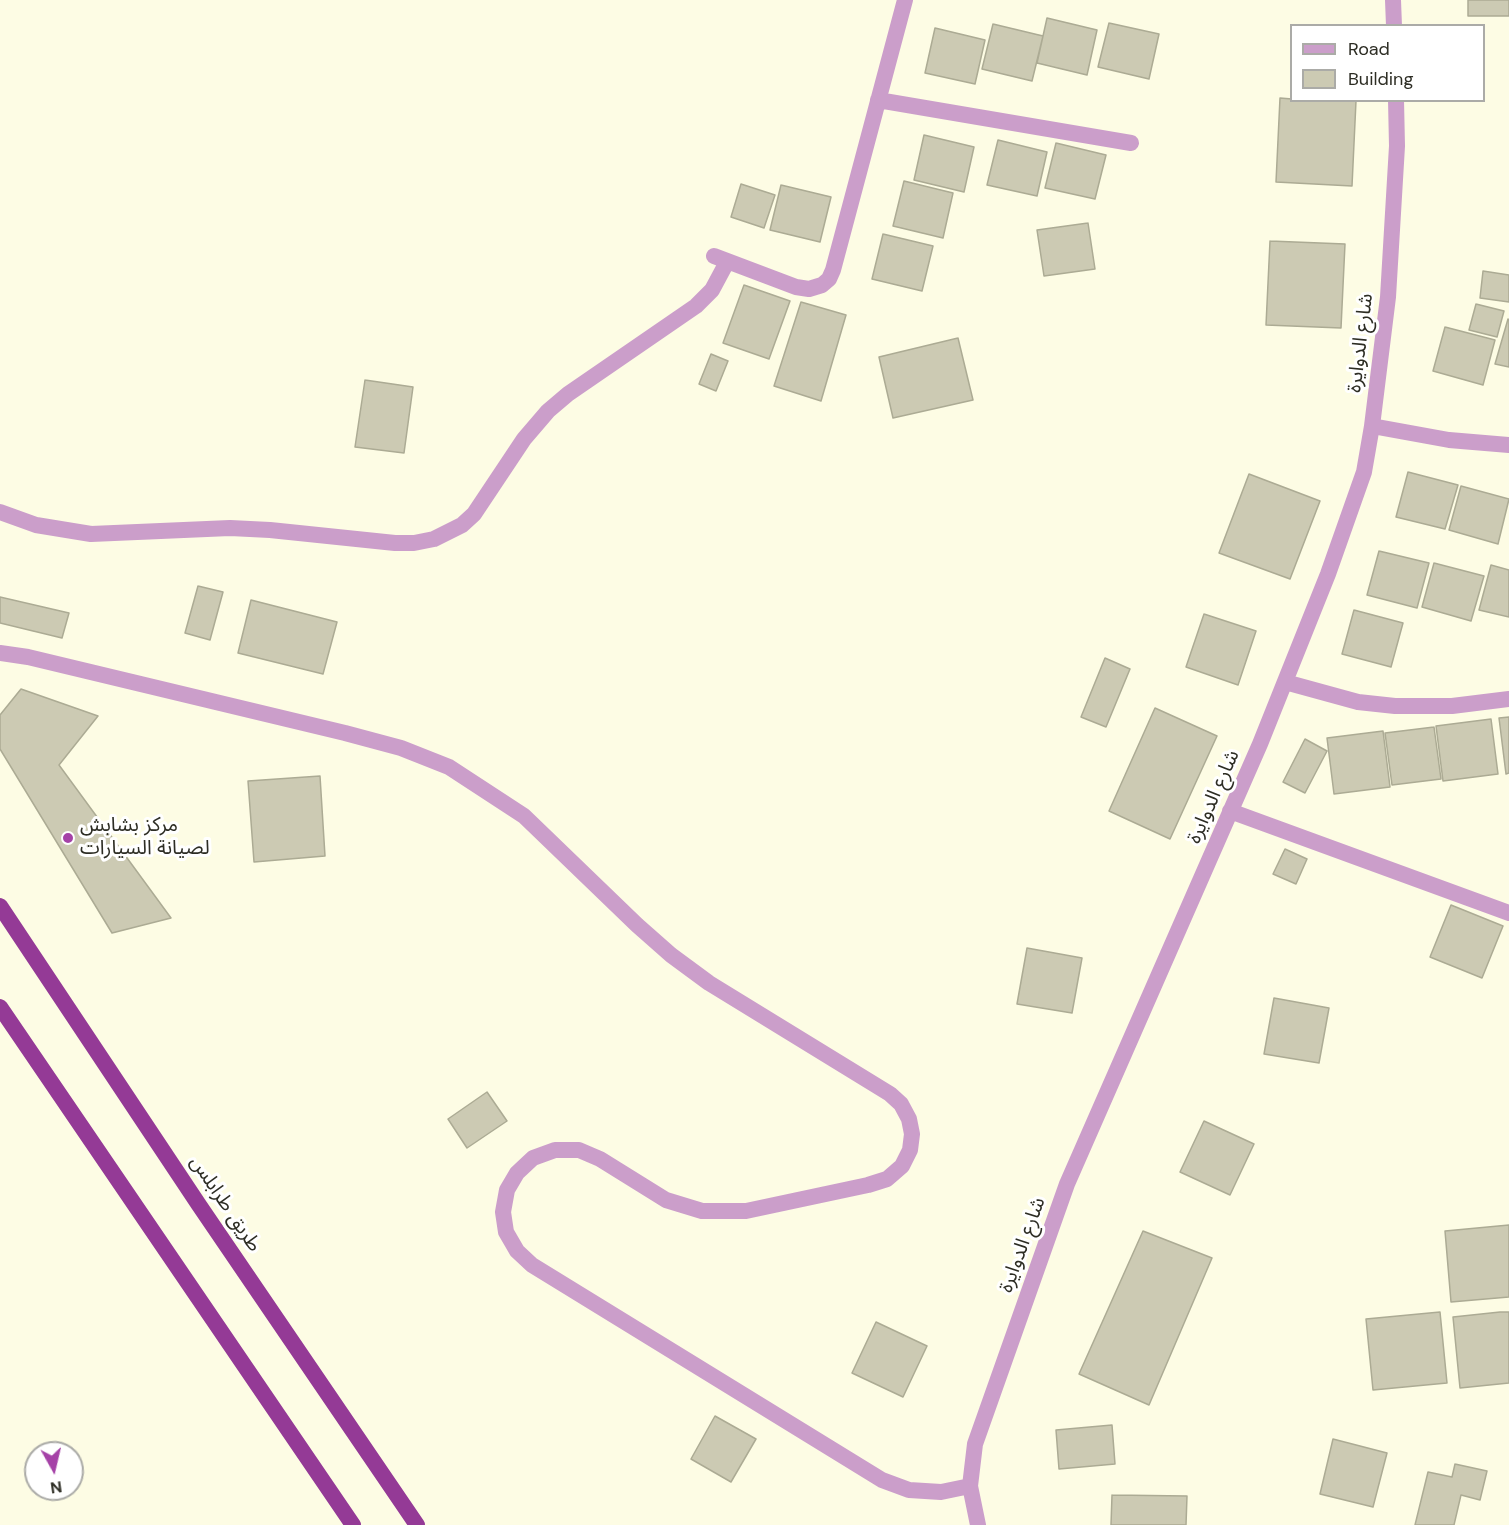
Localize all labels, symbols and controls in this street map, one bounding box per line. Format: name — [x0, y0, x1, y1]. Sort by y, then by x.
legend — [1290, 24, 1485, 102]
text: Road — [1348, 37, 1390, 61]
text: Building — [1348, 67, 1413, 91]
street label: شارع الدوايرة — [1343, 292, 1379, 394]
street label: شارع الدوايرة — [1183, 747, 1245, 847]
place label: مركز بشابش لصيانة السيارات — [80, 814, 210, 861]
marker: مركز بشابش لصيانة السيارات — [61, 831, 75, 845]
street label: طريق طرابلس — [184, 1151, 266, 1257]
street label: شارع الدوايرة — [995, 1194, 1051, 1296]
north arrow — [24, 1441, 84, 1501]
text: N — [49, 1476, 64, 1499]

